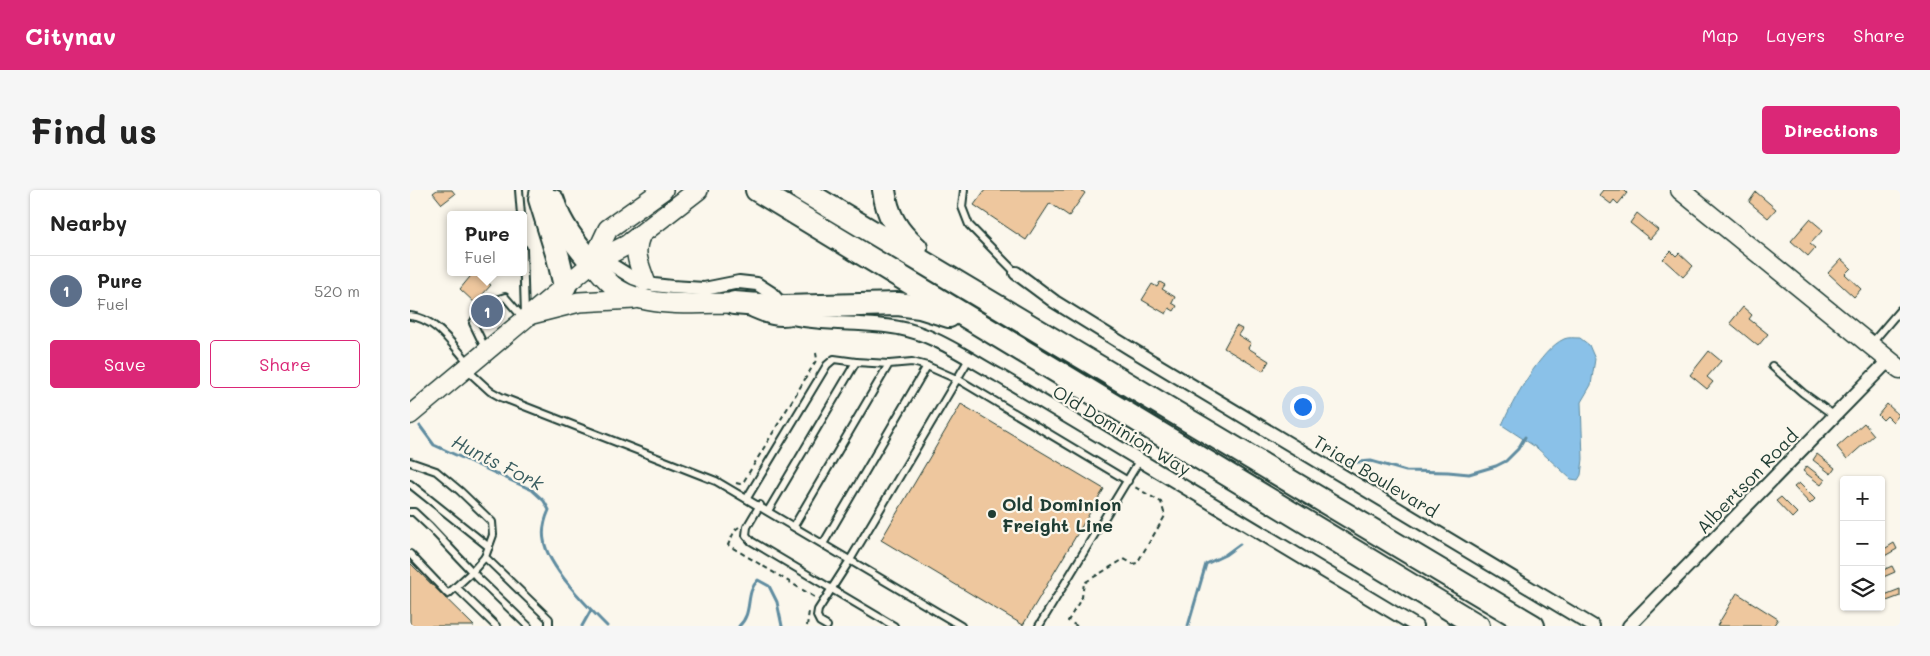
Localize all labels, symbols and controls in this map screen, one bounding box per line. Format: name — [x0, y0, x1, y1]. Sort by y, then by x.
text: Citynav — [25, 20, 116, 51]
text: Map — [1702, 23, 1738, 47]
text: Layers — [1766, 23, 1825, 47]
text: Share — [1853, 23, 1905, 47]
button: Directions — [1762, 106, 1900, 154]
text: Find us — [30, 107, 157, 153]
text: Nearby — [50, 209, 127, 236]
popup — [447, 211, 527, 276]
text: Pure — [464, 221, 510, 246]
text: Fuel — [464, 246, 496, 267]
text: Pure — [97, 268, 142, 293]
text: 1 — [62, 280, 70, 301]
text: 520 m — [314, 280, 360, 301]
pin: 1 — [471, 292, 503, 330]
text: Fuel — [97, 293, 129, 314]
button: Save — [50, 340, 200, 388]
button: Share — [210, 340, 360, 388]
street label: Old Dominion Way — [1048, 379, 1196, 481]
your location — [1290, 394, 1316, 420]
street label: Albertson Road — [1691, 424, 1803, 538]
water label: Hunts Fork — [448, 428, 549, 496]
street label: Triad Boulevard — [1309, 429, 1443, 523]
map controls — [1840, 476, 1885, 611]
button: + — [1840, 476, 1885, 521]
place label: Old Dominion Freight Line — [1002, 492, 1121, 537]
marker: Old Dominion Freight Line — [986, 508, 998, 520]
button: − — [1840, 521, 1885, 566]
button: layers — [1840, 566, 1885, 611]

